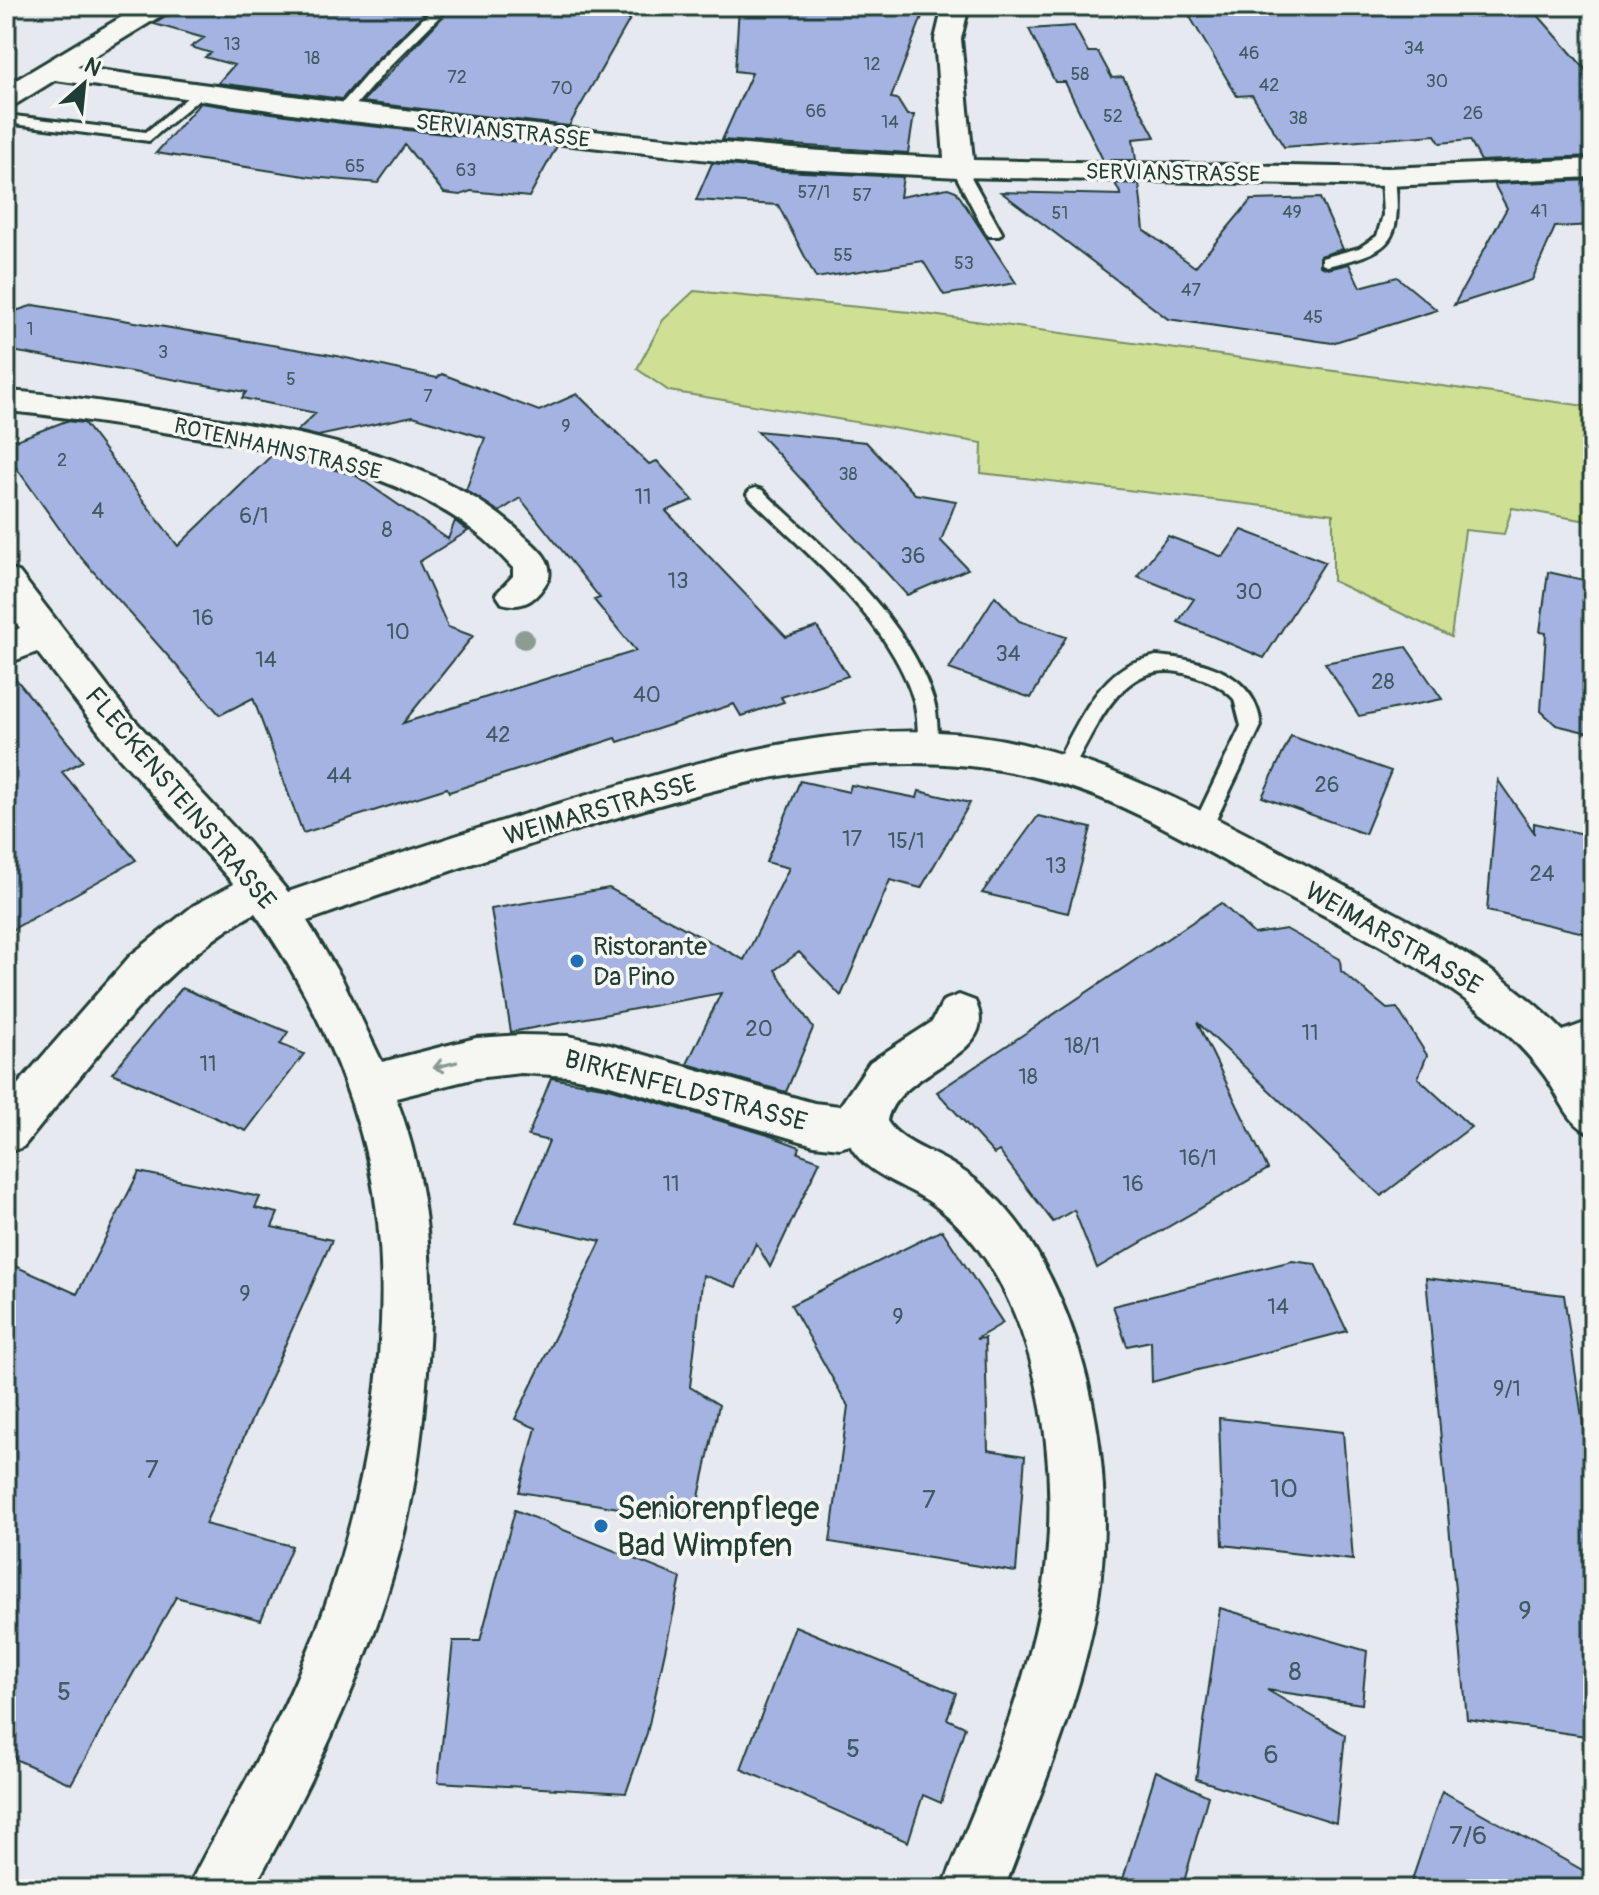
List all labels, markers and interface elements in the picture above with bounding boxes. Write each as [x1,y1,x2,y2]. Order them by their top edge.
house number: 13 [223,33,241,56]
house number: 34 [1404,37,1425,60]
house number: 46 [1239,42,1259,65]
north arrow [44,44,124,124]
house number: 18 [304,47,320,70]
text: N [80,51,106,83]
house number: 12 [863,53,881,76]
house number: 58 [1071,63,1089,86]
house number: 72 [447,66,467,89]
house number: 30 [1426,70,1448,93]
house number: 42 [1259,74,1279,97]
house number: 70 [551,77,573,100]
house number: 66 [806,100,826,123]
house number: 26 [1463,102,1483,125]
house number: 52 [1103,105,1123,128]
house number: 38 [1288,107,1308,130]
street label: SERVIANSTRASSE [415,108,591,154]
house number: 14 [881,111,899,134]
house number: 65 [345,155,365,178]
street label: SERVIANSTRASSE [1085,157,1261,189]
house number: 63 [456,159,476,182]
house number: 57/1 [798,181,830,204]
house number: 57 [852,184,872,207]
house number: 41 [1530,200,1548,223]
house number: 49 [1282,201,1302,224]
house number: 51 [1052,202,1068,225]
house number: 55 [833,244,853,267]
house number: 53 [954,252,974,275]
house number: 47 [1181,279,1201,302]
house number: 45 [1303,306,1323,329]
house number: 1 [26,318,34,341]
house number: 3 [158,341,168,364]
house number: 5 [286,368,296,391]
house number: 7 [423,385,433,408]
street label: ROTENHAHNSTRASSE [171,412,384,486]
house number: 9 [561,415,571,438]
house number: 2 [57,449,67,472]
house number: 38 [838,463,858,486]
house number: 11 [634,483,652,511]
house number: 4 [92,497,105,525]
house number: 6/1 [239,502,269,530]
house number: 8 [381,516,393,544]
house number: 36 [900,542,926,570]
house number: 13 [668,567,688,595]
house number: 30 [1235,578,1263,606]
house number: 16 [192,604,214,632]
house number: 10 [386,618,410,646]
house number: 34 [995,640,1021,668]
house number: 14 [255,646,277,674]
house number: 28 [1371,668,1395,696]
street label: FLECKENSTEINSTRASSE [78,681,283,916]
house number: 40 [633,681,661,709]
house number: 42 [485,721,511,749]
house number: 44 [326,762,352,790]
street label: WEIMARSTRASSE [500,767,700,853]
house number: 26 [1314,771,1340,799]
house number: 17 [842,825,862,853]
house number: 15/1 [887,827,925,855]
house number: 13 [1046,852,1066,880]
house number: 24 [1529,860,1555,888]
street label: WEIMARSTRASSE [1299,875,1488,1002]
place label: Ristorante Da Pino [593,931,707,993]
marker: Ristorante Da Pino [568,952,586,970]
house number: 20 [745,1015,773,1043]
house number: 11 [1301,1019,1319,1047]
house number: 18/1 [1064,1032,1100,1060]
street label: BIRKENFELDSTRASSE [561,1043,811,1139]
house number: 11 [199,1050,217,1078]
one-way arrow [432,1059,458,1074]
house number: 18 [1018,1063,1038,1091]
house number: 16/1 [1179,1144,1217,1172]
house number: 11 [662,1170,680,1198]
house number: 16 [1122,1170,1144,1198]
house number: 9 [239,1280,251,1308]
house number: 14 [1267,1293,1289,1321]
house number: 9 [892,1303,904,1331]
house number: 9/1 [1493,1375,1521,1403]
house number: 7 [145,1454,159,1486]
house number: 10 [1270,1473,1298,1505]
house number: 7 [922,1484,936,1516]
place label: Seniorenpflege Bad Wimpfen [617,1489,819,1566]
marker: Seniorenpflege Bad Wimpfen [592,1517,610,1535]
house number: 9 [1518,1595,1532,1627]
house number: 8 [1288,1656,1302,1688]
house number: 5 [57,1676,71,1708]
house number: 5 [846,1733,860,1765]
house number: 6 [1263,1739,1279,1771]
house number: 7/6 [1449,1820,1487,1852]

